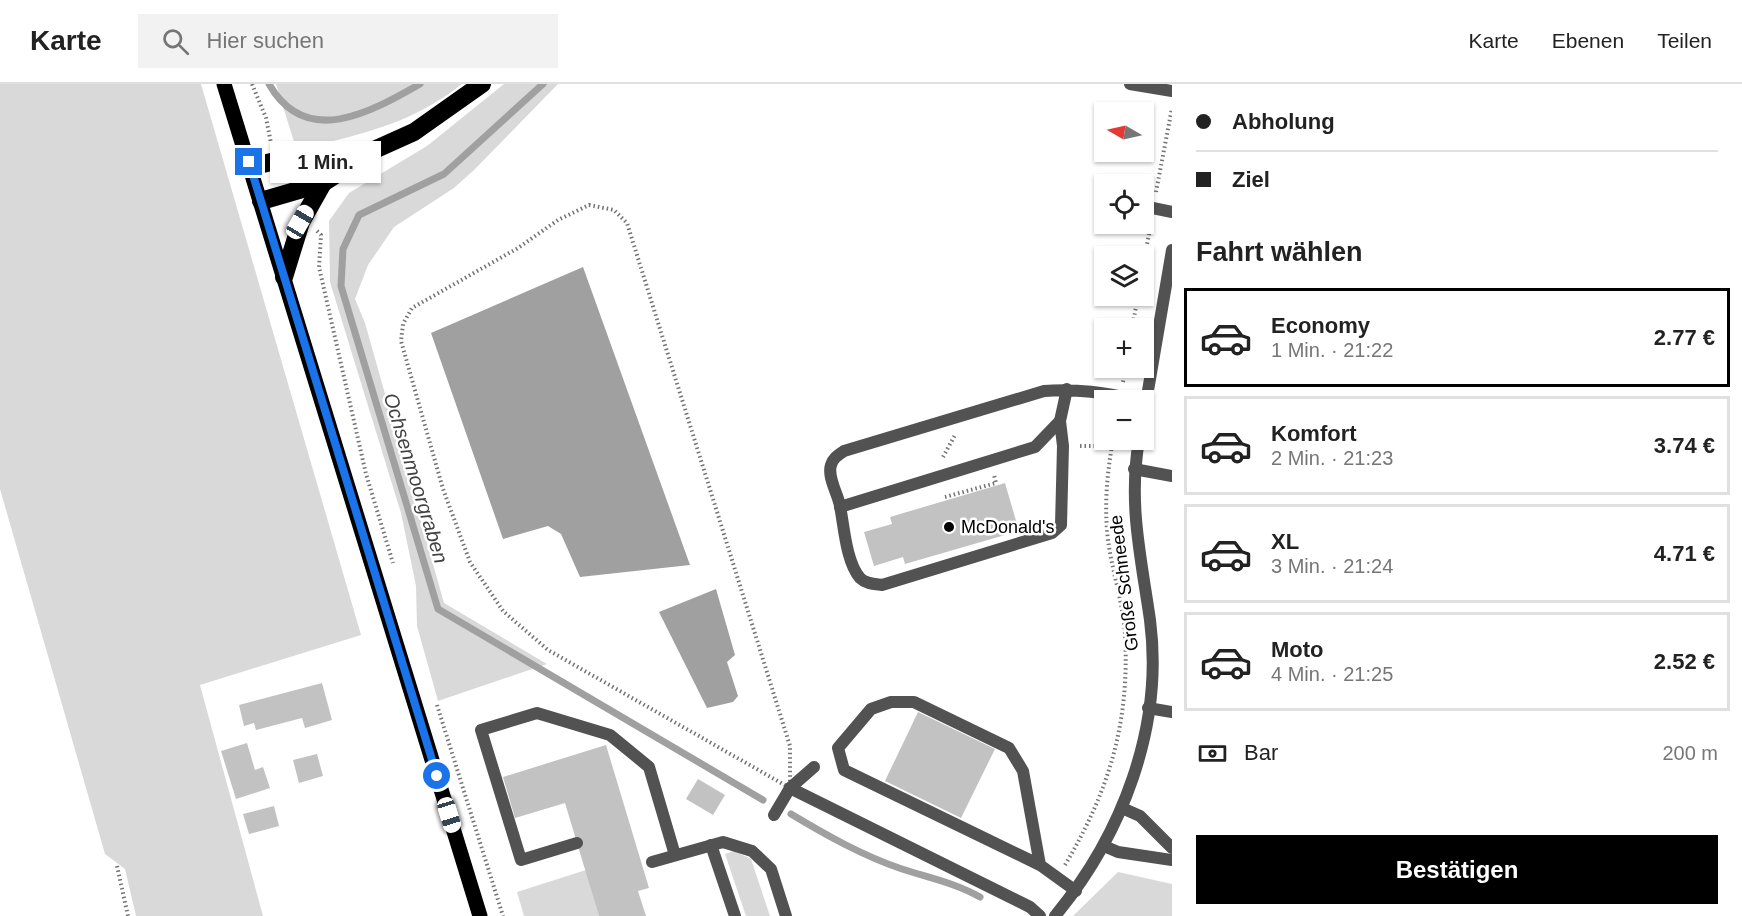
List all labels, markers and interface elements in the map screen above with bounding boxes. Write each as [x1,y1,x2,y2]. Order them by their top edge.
search box [138,14,558,68]
text: Karte [30,25,102,56]
icon: search [159,25,192,58]
text: Hier suchen [207,28,324,53]
text: Karte [1469,29,1519,52]
text: Ebenen [1552,29,1624,52]
text: Teilen [1657,29,1712,52]
north arrow [1094,102,1154,162]
map controls [1094,102,1154,450]
text: Abholung [1232,109,1335,134]
callout: 1 Min. [270,141,381,183]
route end [235,148,262,175]
text: 1 Min. [297,151,354,173]
text: Ziel [1232,167,1270,192]
button: locate [1094,174,1154,234]
car [283,202,317,242]
text: Fahrt wählen [1196,237,1363,267]
button: layers [1094,246,1154,306]
icon: car [1199,311,1253,365]
text: Economy [1271,313,1370,338]
button: + [1094,318,1154,378]
text: 2.77 € [1654,325,1715,350]
text: 1 Min. · 21:22 [1271,339,1393,361]
water label: Ochsenmoorgraben [380,390,452,566]
button: − [1094,390,1154,450]
icon: car [1199,419,1253,473]
text: Komfort [1271,421,1357,446]
text: 3.74 € [1654,433,1715,458]
text: 2 Min. · 21:23 [1271,447,1393,469]
street label: Große Schneede [1106,514,1142,652]
place label: McDonald's [961,517,1054,537]
marker: McDonald's [942,520,956,534]
icon: car [1199,527,1253,581]
text: XL [1271,529,1299,554]
text: 4.71 € [1654,541,1715,566]
text: 3 Min. · 21:24 [1271,555,1393,577]
icon: car [1199,635,1253,689]
text: Moto [1271,637,1324,662]
text: 2.52 € [1654,649,1715,674]
text: 4 Min. · 21:25 [1271,663,1393,685]
icon: cash [1196,737,1229,770]
text: Bar [1244,740,1278,765]
text: 200 m [1662,742,1718,764]
route start [423,762,450,789]
car [435,795,463,835]
button: Bestätigen [1196,835,1718,904]

